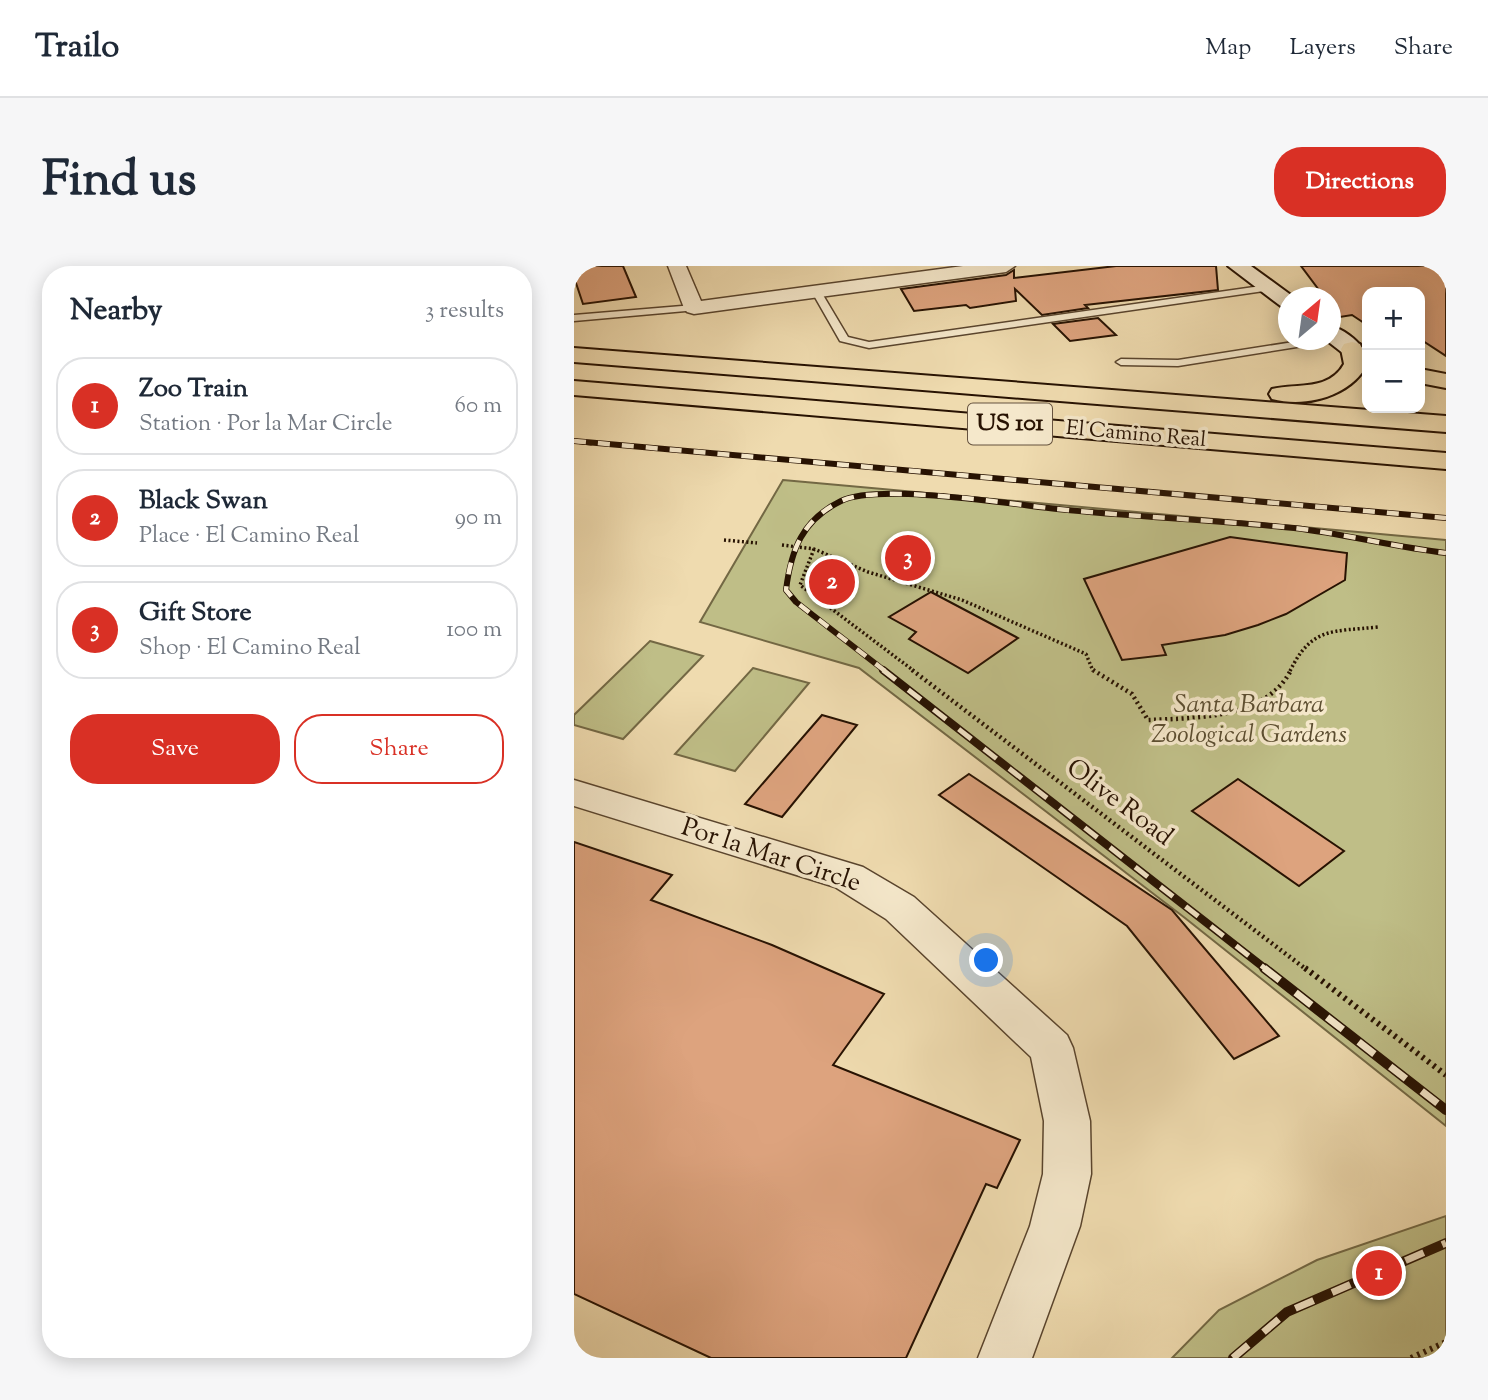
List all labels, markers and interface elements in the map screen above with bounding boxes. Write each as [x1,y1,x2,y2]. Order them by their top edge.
text: Trailo [35,24,119,72]
text: Map [1205,31,1251,65]
text: Layers [1289,31,1356,65]
text: Share [1394,31,1453,65]
text: Find us [42,147,196,217]
button: Directions [1274,147,1446,217]
north arrow [1278,287,1341,350]
map controls [1362,287,1425,413]
button: + [1362,287,1425,350]
text: Nearby [70,290,162,333]
text: 3 results [425,295,504,328]
button: − [1362,350,1425,413]
text: Zoo Train [139,371,248,408]
text: 1 [91,390,99,423]
text: 60 m [454,390,502,423]
road number: US 101 [968,404,1052,444]
text: Station · Por la Mar Circle [139,408,392,441]
street label: El Camino Real [1065,414,1207,456]
text: Black Swan [139,483,268,520]
text: 2 [90,502,100,535]
text: 90 m [455,502,502,535]
text: Place · El Camino Real [139,520,359,553]
pin: 3 [885,532,931,584]
pin: 2 [809,556,855,608]
text: Gift Store [139,595,252,632]
text: 3 [90,614,100,647]
text: 100 m [446,614,502,647]
text: Shop · El Camino Real [139,632,361,665]
park label: Santa Barbara Zoological Gardens [1151,687,1347,754]
button: Save [70,714,280,784]
button: Share [294,714,504,784]
street label: Olive Road [1058,750,1181,856]
street label: Por la Mar Circle [676,810,866,902]
your location [969,943,1003,977]
pin: 1 [1356,1247,1402,1299]

